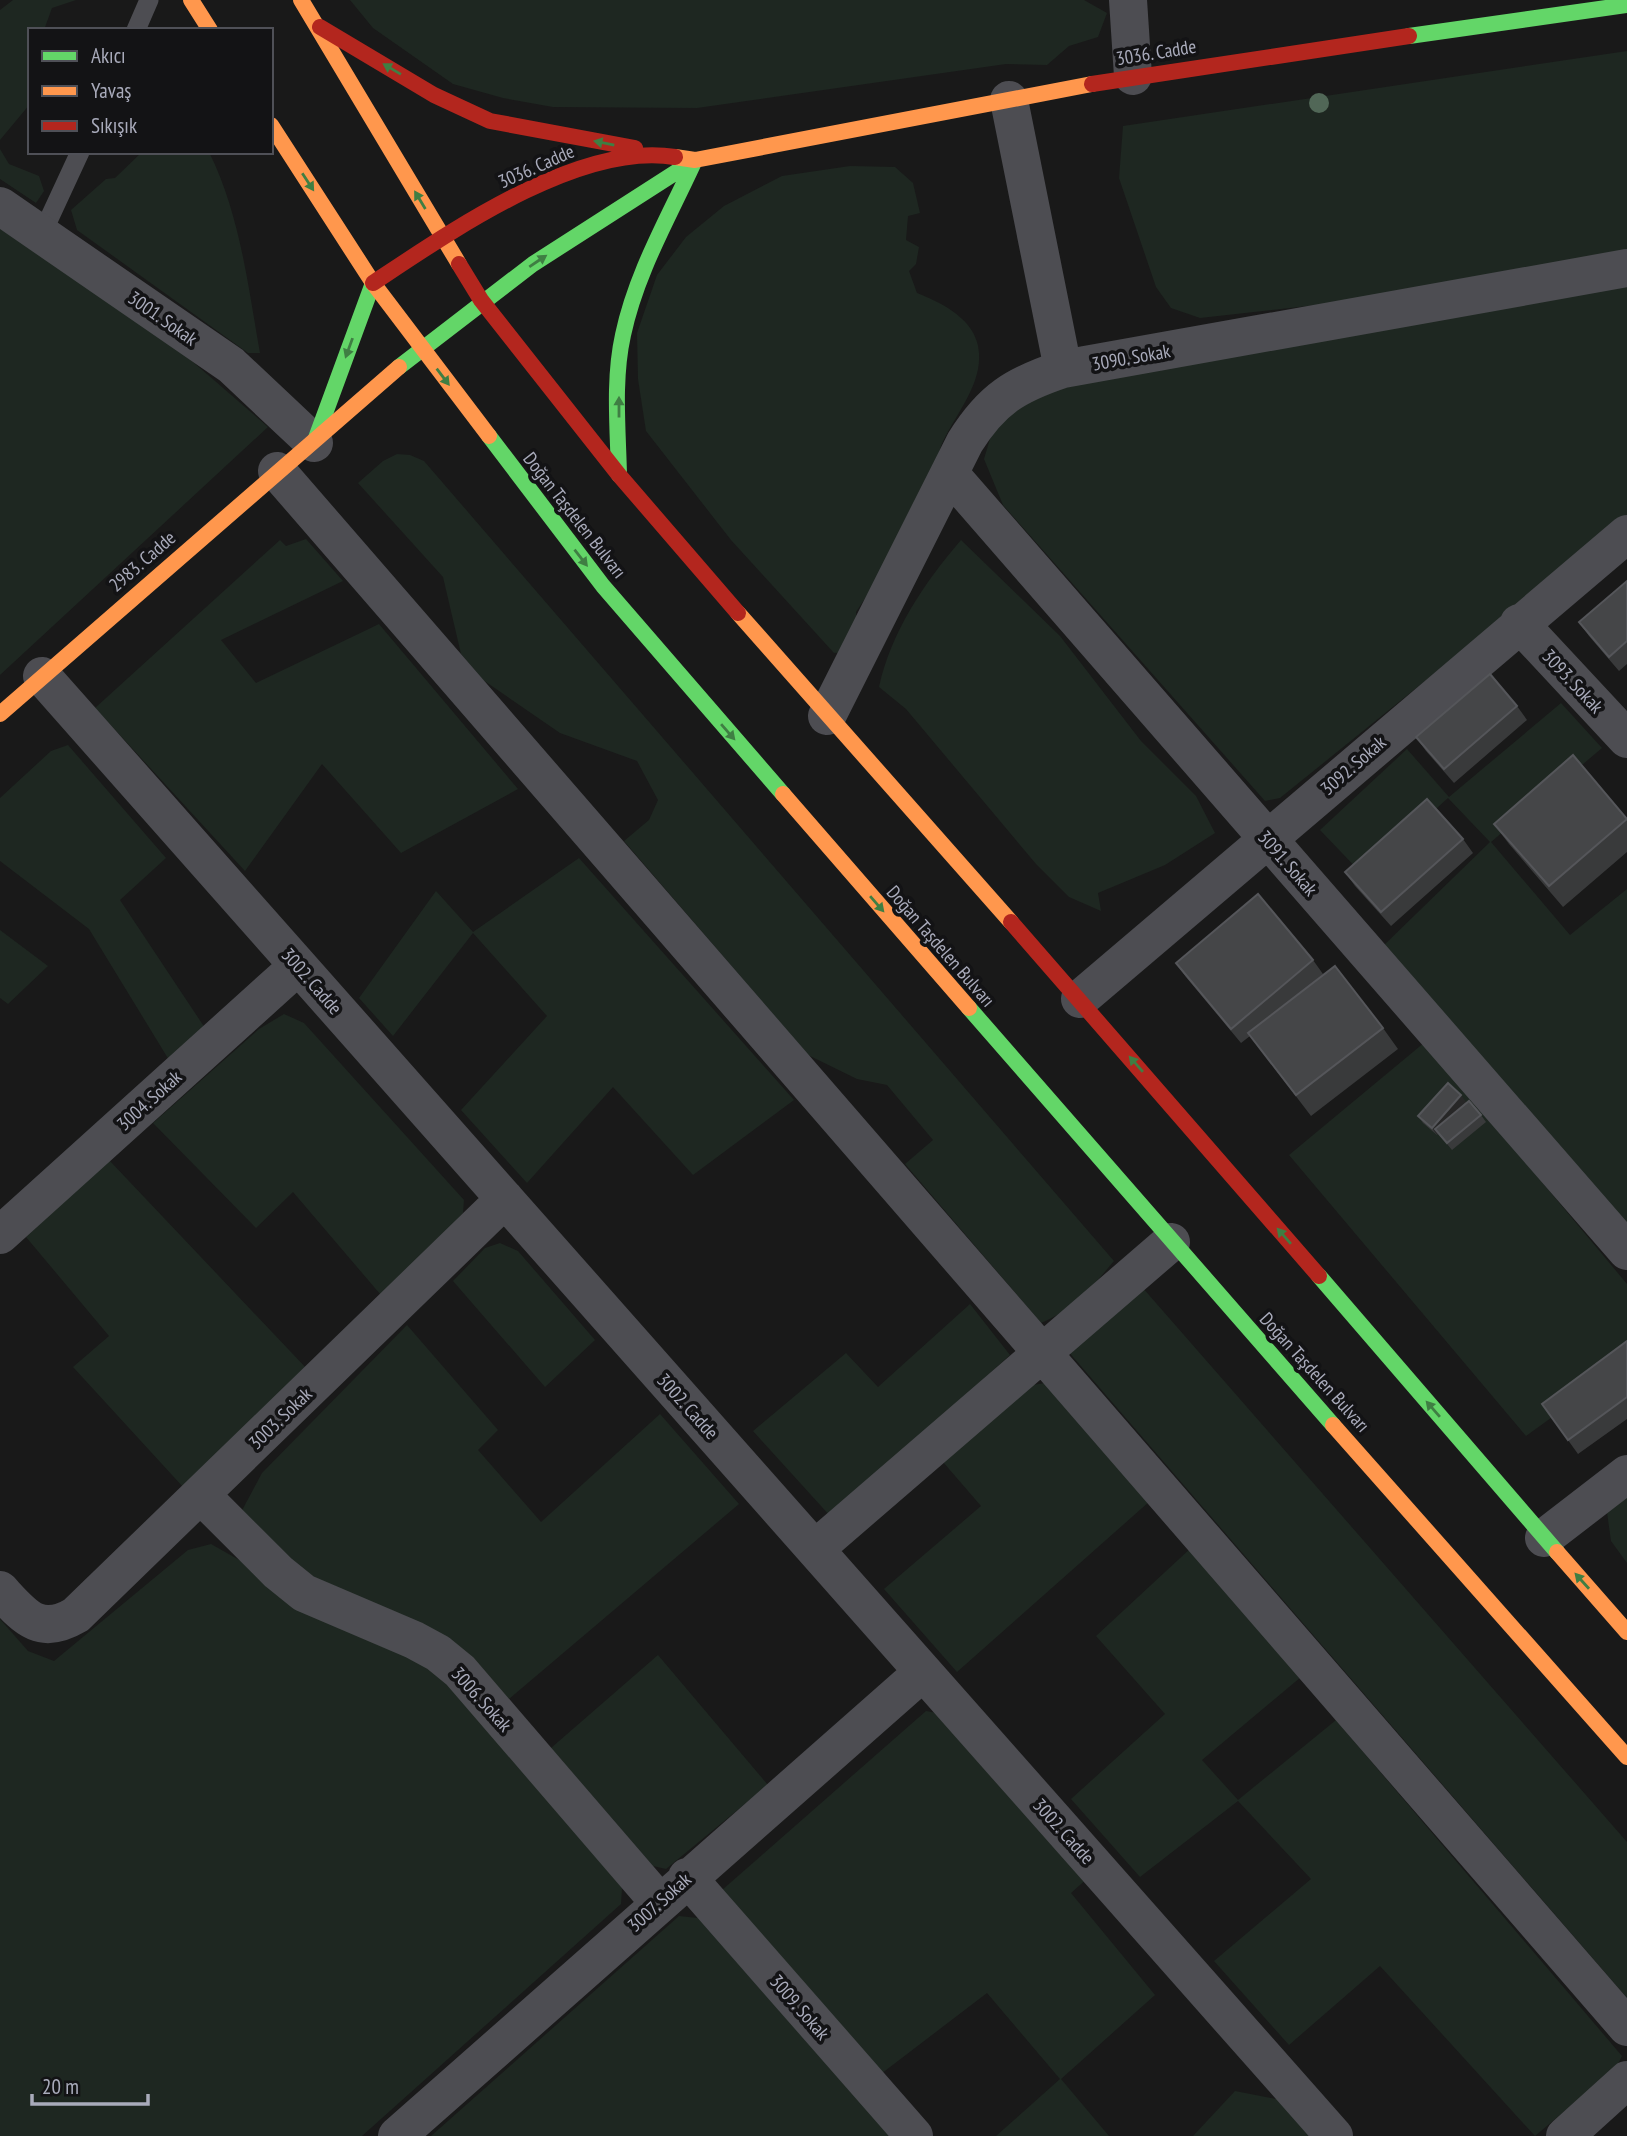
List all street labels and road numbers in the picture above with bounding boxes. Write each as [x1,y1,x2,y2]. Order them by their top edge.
street label: 3036. Cadde [1114,34,1198,70]
street label: 3036. Cadde [494,139,578,193]
street label: 3001. Sokak [124,286,203,351]
street label: 3090. Sokak [1090,338,1173,376]
street label: Doğan Taşdelen Bulvarı [518,447,632,583]
street label: 2983. Cadde [104,525,180,597]
street label: 3093. Sokak [1537,644,1609,719]
street label: 3092. Sokak [1315,730,1391,800]
street label: 3091. Sokak [1253,825,1323,901]
street label: Doğan Taşdelen Bulvarı [882,880,1000,1012]
street label: 3002. Cadde [276,943,348,1019]
street label: 3004. Sokak [112,1064,187,1135]
street label: Doğan Taşdelen Bulvarı [1255,1307,1375,1437]
street label: 3002. Cadde [652,1368,724,1444]
street label: 3003. Sokak [243,1381,317,1454]
street label: 3006. Sokak [447,1662,518,1737]
street label: 3002. Cadde [1028,1793,1100,1869]
street label: 3007. Sokak [622,1867,696,1937]
street label: 3009. Sokak [765,1969,835,2045]

